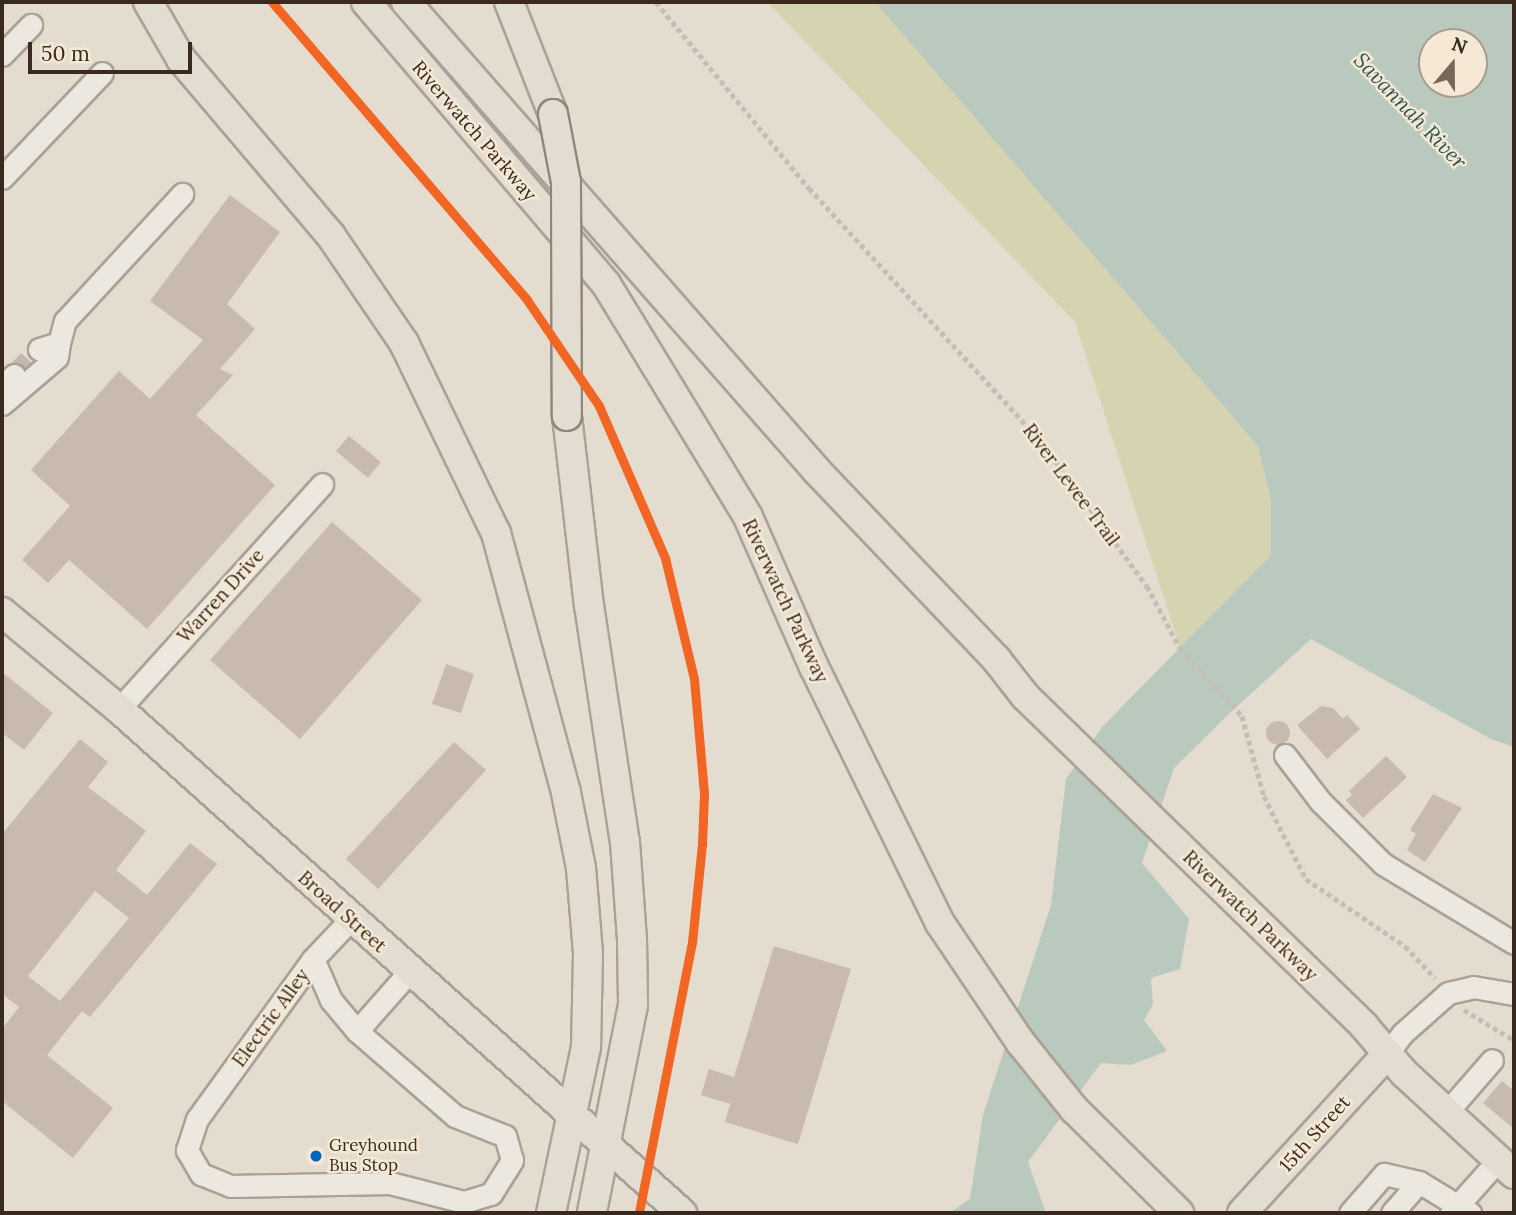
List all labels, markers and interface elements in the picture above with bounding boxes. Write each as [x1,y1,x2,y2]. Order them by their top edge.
scale bar [32,28,196,72]
north arrow [1418,28,1488,98]
text: N [1448,31,1471,59]
text: 50 m [41,40,90,67]
water label: Savannah River [1348,48,1472,174]
street label: Riverwatch Parkway [407,56,541,206]
street label: River Levee Trail [1018,420,1124,550]
street label: Riverwatch Parkway [737,515,833,687]
street label: Warren Drive [173,544,269,648]
street label: Riverwatch Parkway [1178,846,1322,986]
street label: Broad Street [293,866,391,958]
street label: Electric Alley [228,965,314,1071]
street label: 15th Street [1275,1091,1355,1177]
place label: Greyhound Bus Stop [329,1136,418,1176]
marker: Greyhound Bus Stop [309,1149,323,1163]

